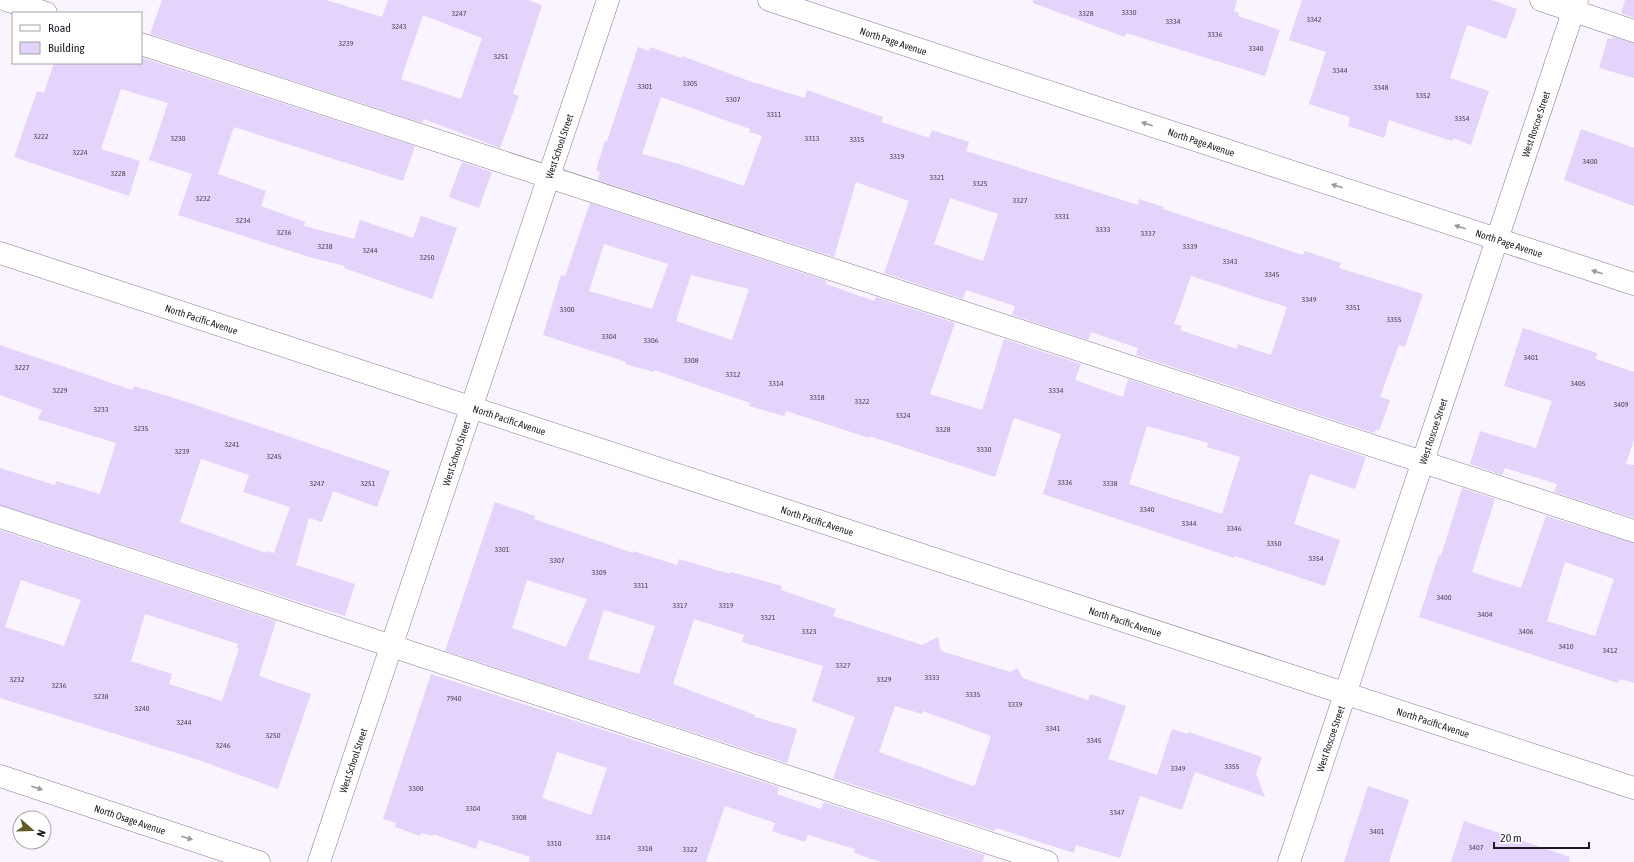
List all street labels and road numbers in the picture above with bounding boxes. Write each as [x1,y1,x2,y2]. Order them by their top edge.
street label: North Page Avenue [858,25,929,58]
street label: West Roscoe Street [1520,90,1552,159]
street label: West School Street [544,112,575,180]
street label: North Page Avenue [1166,126,1236,159]
street label: North Page Avenue [1474,227,1544,260]
street label: North Pacific Avenue [164,302,240,337]
street label: West Roscoe Street [1417,397,1450,466]
street label: North Pacific Avenue [471,403,547,437]
street label: West School Street [441,420,472,487]
street label: North Pacific Avenue [779,504,855,538]
street label: North Pacific Avenue [1087,605,1163,639]
street label: West Roscoe Street [1315,704,1347,773]
street label: North Pacific Avenue [1395,706,1471,740]
street label: West School Street [338,727,369,794]
street label: North Osage Avenue [93,803,167,837]

